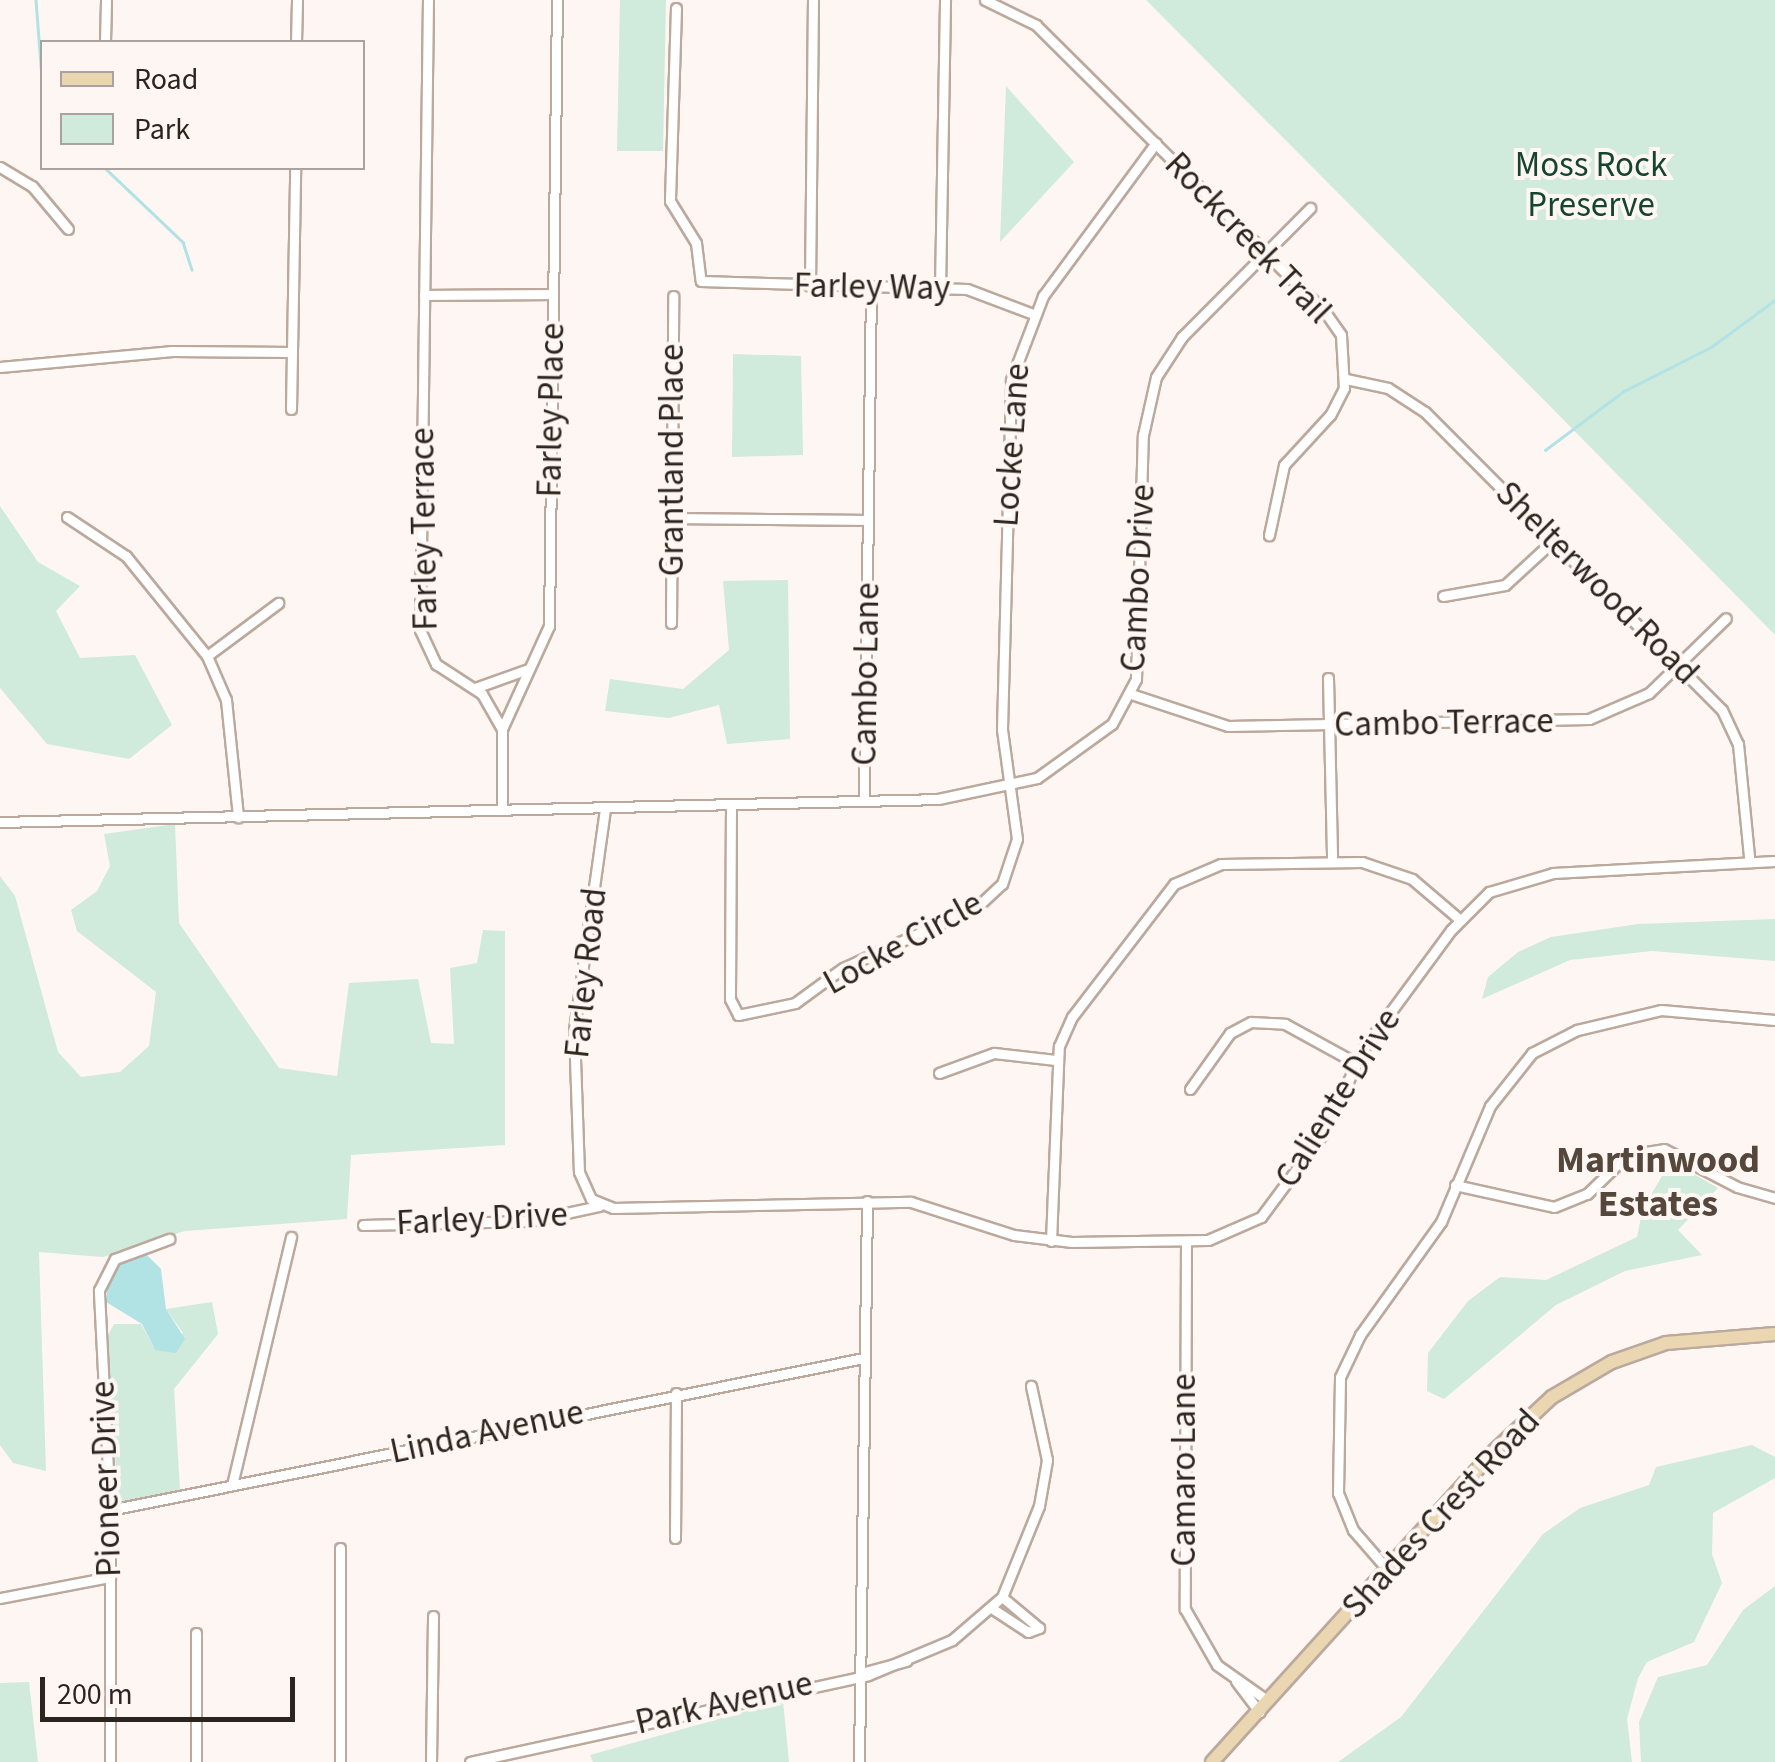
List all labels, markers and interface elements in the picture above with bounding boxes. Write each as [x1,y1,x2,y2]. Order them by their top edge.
legend [40,40,365,170]
text: Road [134,58,198,101]
text: Park [134,108,190,151]
street label: Rockcreek Trail [1156,144,1340,332]
park label: Moss Rock Preserve [1515,144,1667,226]
street label: Farley Way [793,265,951,309]
street label: Farley Place [528,322,574,498]
street label: Grantland Place [651,344,693,576]
street label: Locke Lane [985,362,1039,528]
street label: Farley Terrace [401,427,447,631]
street label: Shelterwood Road [1487,473,1707,693]
street label: Cambo Drive [1112,483,1164,673]
street label: Cambo Lane [843,582,889,766]
street label: Cambo Terrace [1334,700,1554,746]
street label: Locke Circle [816,882,990,1004]
street label: Farley Road [556,886,616,1060]
street label: Caliente Drive [1266,1001,1410,1195]
district label: Martinwood Estates [1556,1138,1760,1228]
street label: Farley Drive [395,1194,569,1244]
street label: Camaro Lane [1163,1373,1205,1567]
street label: Pioneer Drive [82,1380,130,1578]
street label: Linda Avenue [386,1391,588,1473]
street label: Shades Crest Road [1333,1401,1549,1627]
scale bar [45,1657,300,1719]
street label: Park Avenue [631,1662,817,1744]
text: 200 m [57,1673,133,1716]

